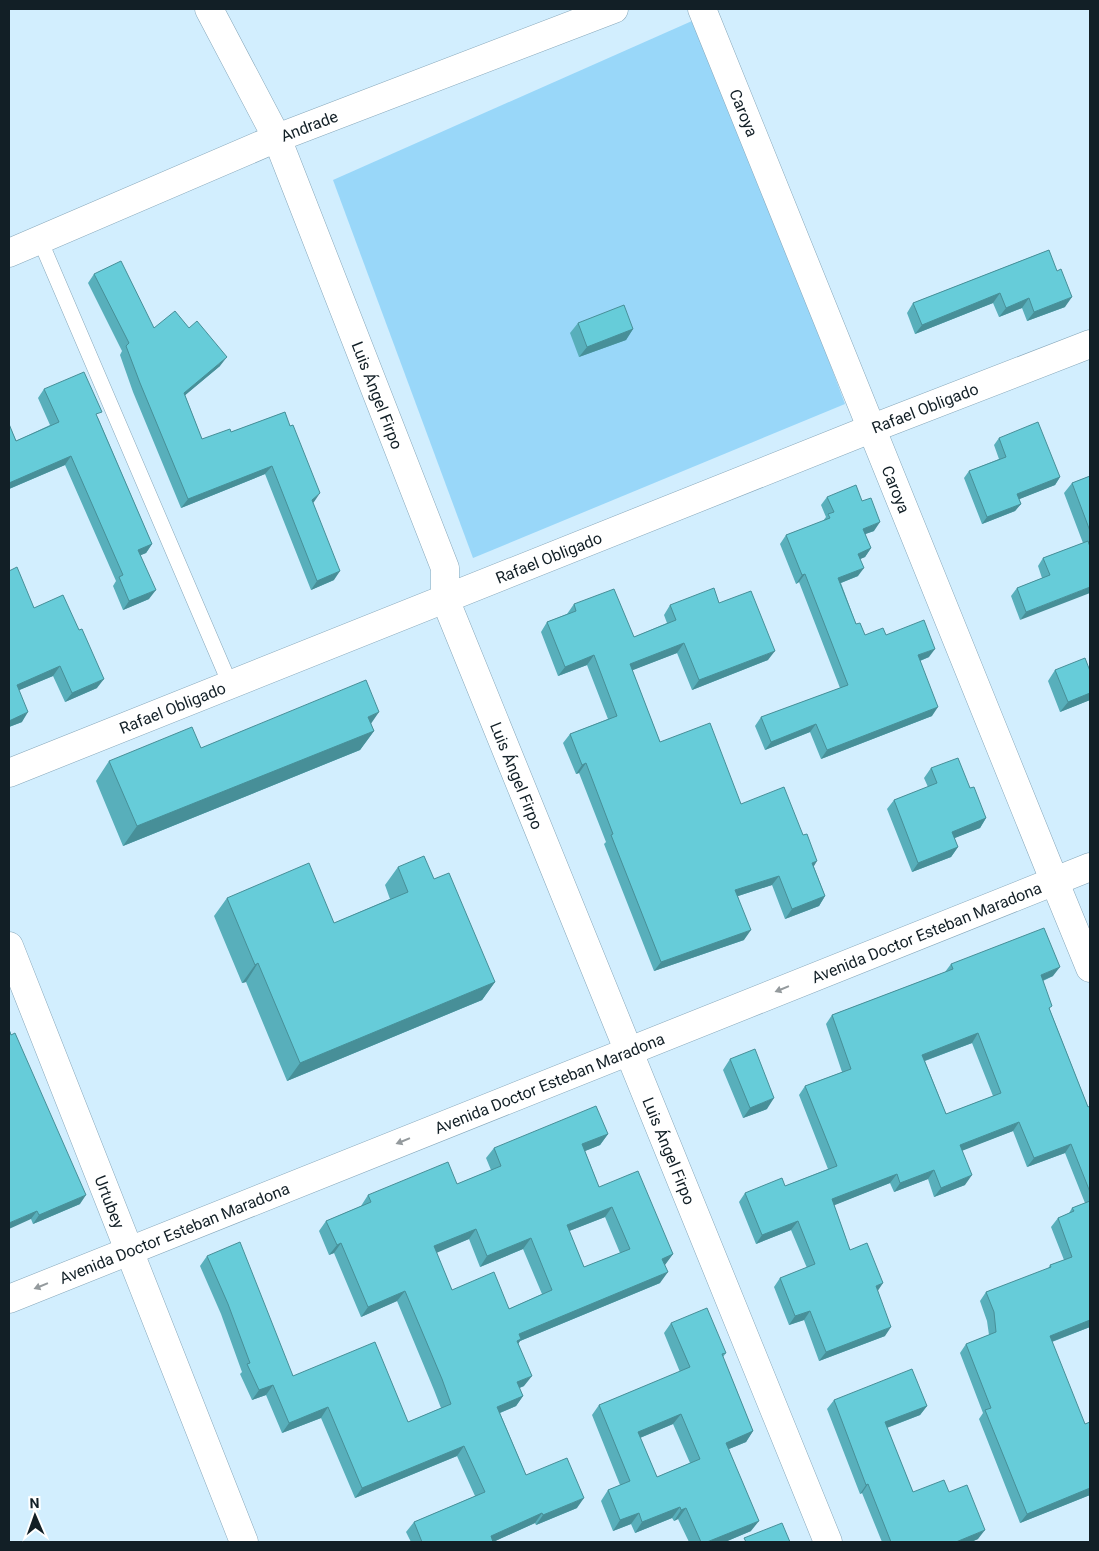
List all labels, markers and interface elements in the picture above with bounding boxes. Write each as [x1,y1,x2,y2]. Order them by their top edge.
street label: Caroya [725,86,762,140]
street label: Andrade [278,107,341,146]
street label: Luis Ángel Firpo [347,339,407,452]
street label: Rafael Obligado [869,379,981,438]
street label: Caroya [878,463,914,516]
street label: Rafael Obligado [493,528,605,588]
street label: Rafael Obligado [117,678,229,738]
street label: Luis Ángel Firpo [486,719,547,832]
street label: Avenida Doctor Esteban Maradona [809,878,1044,987]
one-way arrow [774,986,789,994]
street label: Avenida Doctor Esteban Maradona [432,1029,667,1138]
street label: Luis Ángel Firpo [638,1095,699,1207]
one-way arrow [396,1137,410,1145]
street label: Urtubey [90,1173,129,1232]
street label: Avenida Doctor Esteban Maradona [57,1179,292,1288]
one-way arrow [33,1282,48,1290]
north arrow [10,1491,60,1541]
text: N [29,1495,40,1511]

